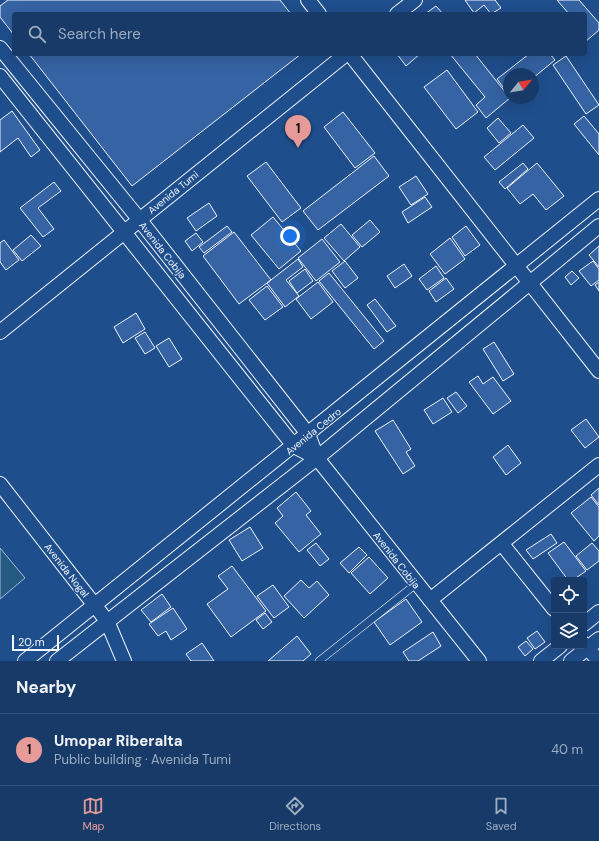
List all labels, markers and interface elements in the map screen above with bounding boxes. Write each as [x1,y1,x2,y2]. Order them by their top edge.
search box [12,12,587,56]
icon: search [26,23,48,45]
text: Search here [58,24,141,44]
north arrow [503,68,539,104]
pin: 1 [285,115,311,148]
street label: Avenida Tumi [145,168,201,217]
street label: Avenida Cobija [136,219,189,281]
your location [280,226,300,246]
street label: Avenida Cedro [283,405,344,458]
street label: Avenida Cobija [370,529,423,591]
street label: Avenida Nogal [41,541,92,600]
map controls [551,577,587,649]
button: locate [551,577,587,613]
button: layers [551,613,587,649]
scale bar [12,633,59,652]
text: 20 m [18,635,44,649]
text: Nearby [16,676,76,698]
text: Umopar Riberalta [54,731,182,751]
text: 1 [27,741,31,758]
text: 40 m [551,741,583,758]
text: Public building · Avenida Tumi [54,751,231,768]
tab: Map [82,795,105,833]
tab: Directions [269,795,321,833]
tab: Saved [486,795,517,833]

